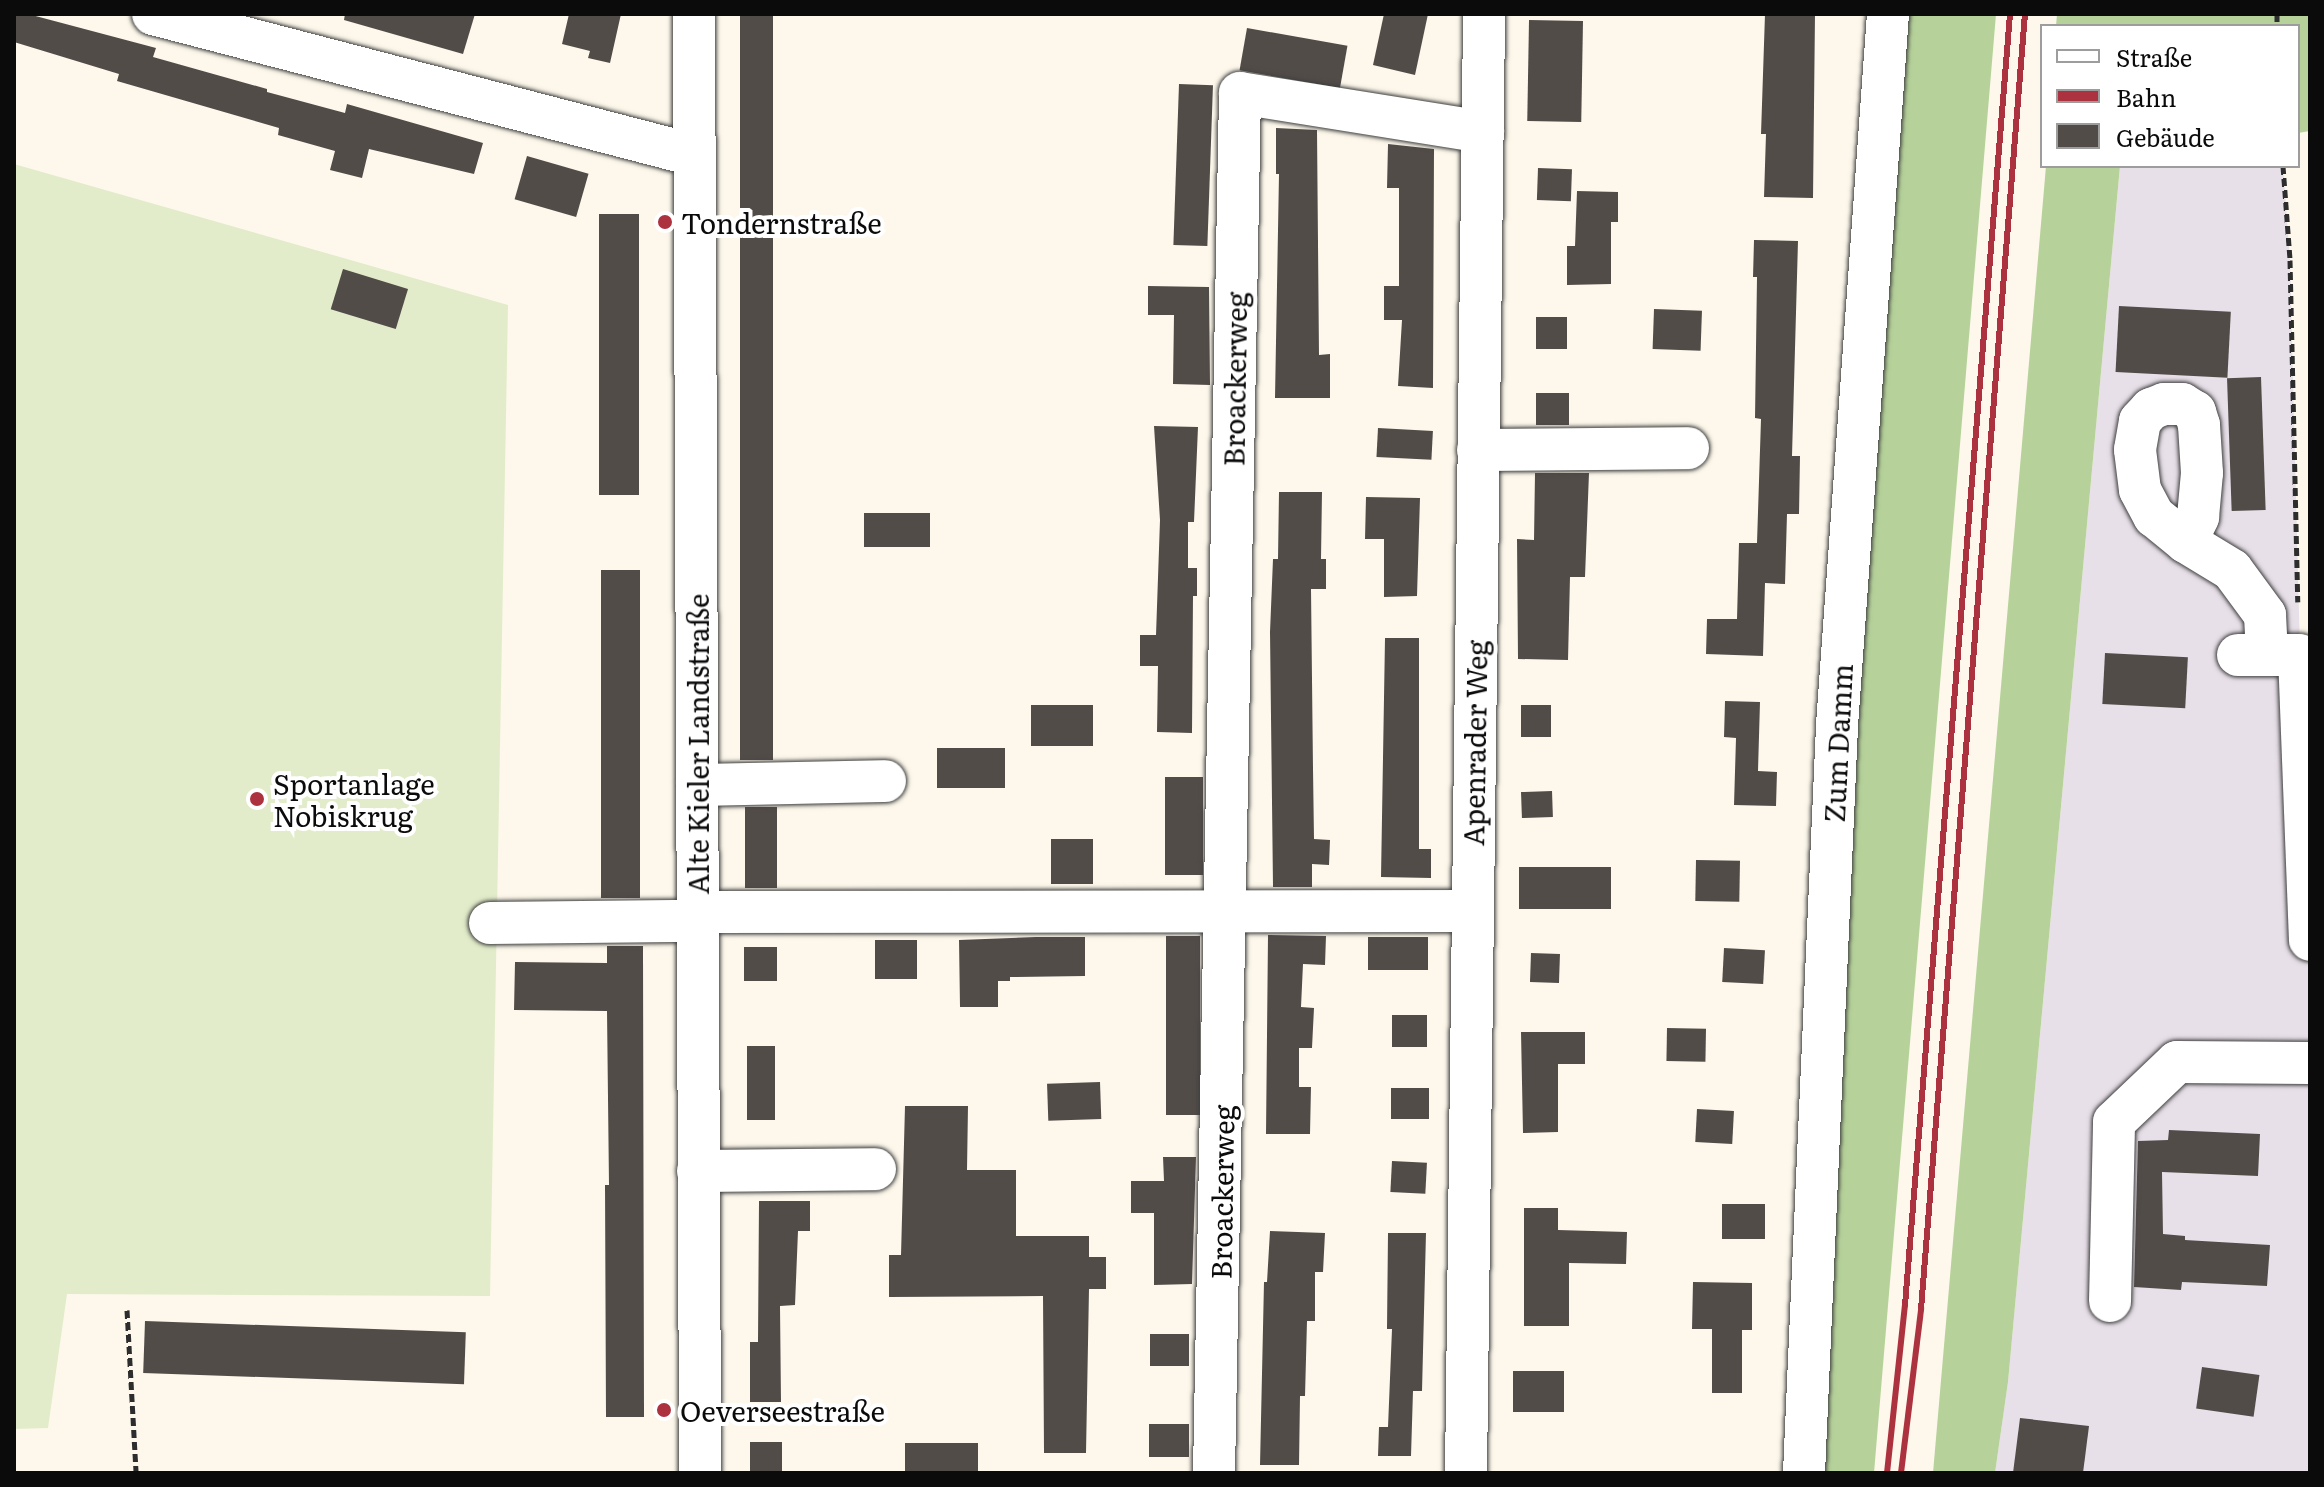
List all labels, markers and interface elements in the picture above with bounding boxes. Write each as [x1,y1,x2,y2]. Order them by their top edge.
legend [2040,24,2300,168]
text: Straße [2116,39,2192,74]
text: Bahn [2116,79,2176,114]
text: Gebäude [2116,119,2215,154]
place label: Tondernstraße [681,205,882,239]
marker: Tondernstraße [656,213,674,231]
street label: Broackerweg [1216,291,1252,467]
street label: Alte Kieler Landstraße [680,594,714,894]
street label: Apenrader Weg [1455,640,1493,846]
street label: Zum Damm [1816,663,1858,823]
place label: Sportanlage Nobiskrug [273,766,435,832]
marker: Sportanlage Nobiskrug [248,790,266,808]
street label: Broackerweg [1203,1104,1239,1280]
place label: Oeverseestraße [680,1393,885,1427]
marker: Oeverseestraße [655,1401,673,1419]

